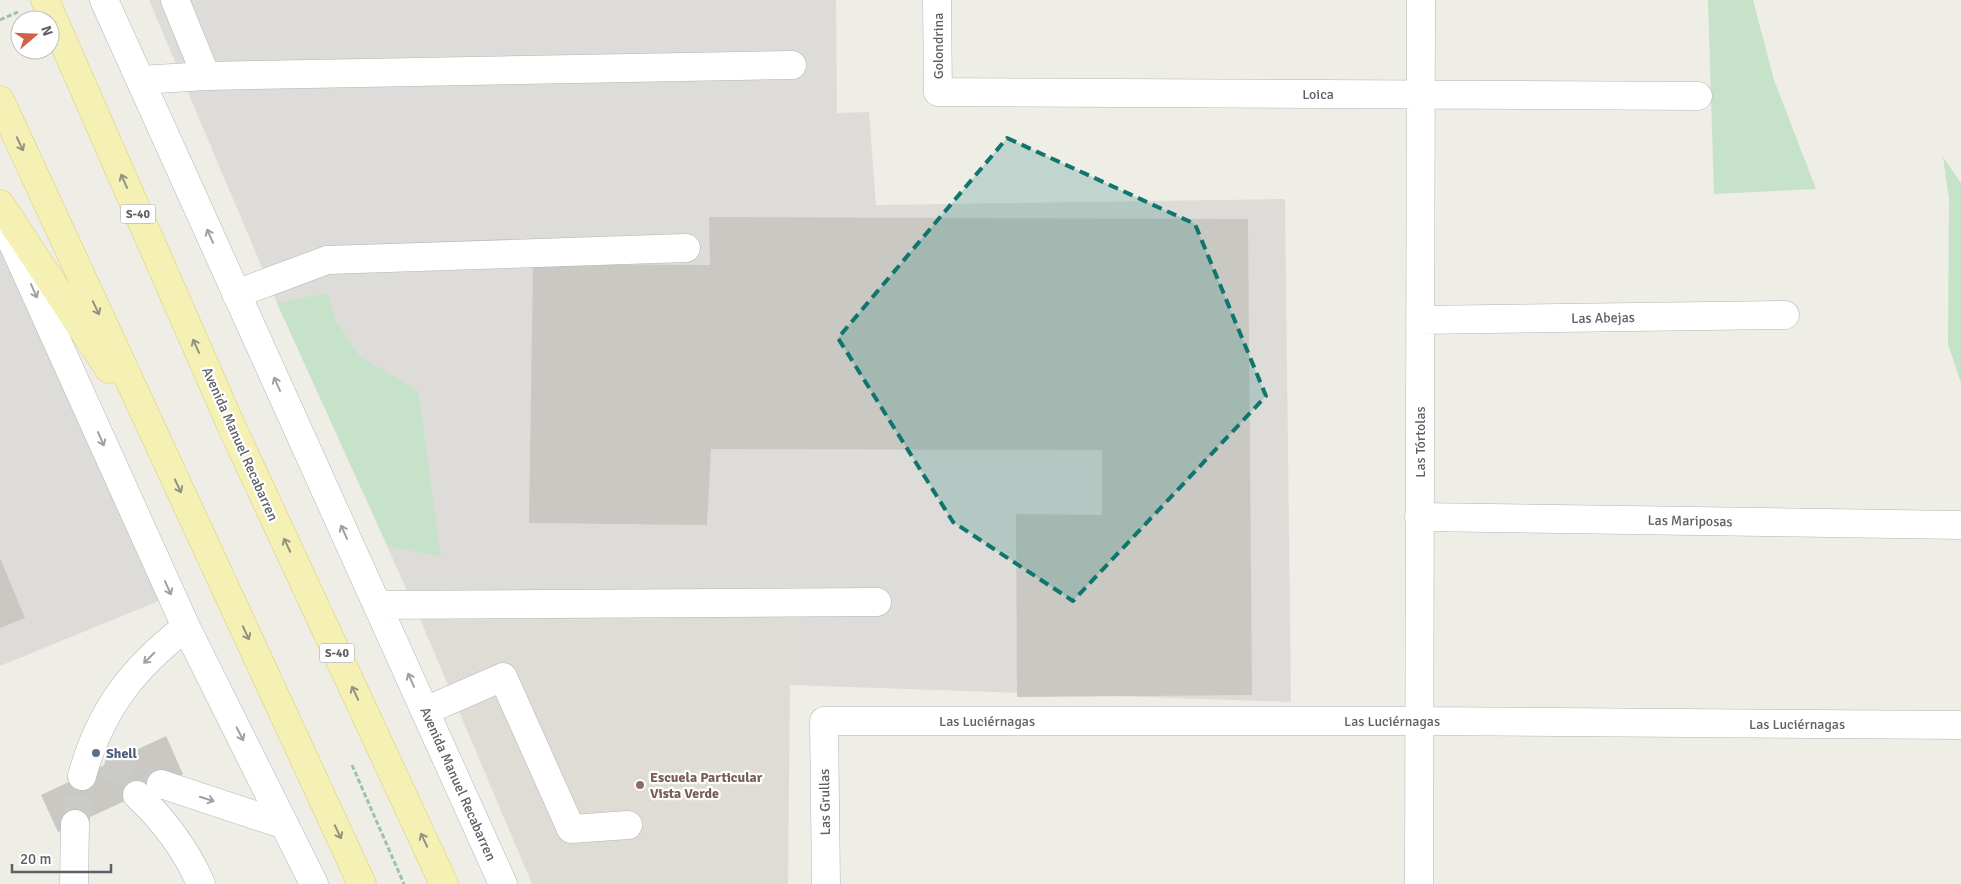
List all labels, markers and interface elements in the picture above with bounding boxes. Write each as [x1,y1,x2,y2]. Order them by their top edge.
north arrow [10,10,60,60]
street label: Golondrina [930,13,947,79]
text: N [37,24,56,38]
street label: Loica [1302,86,1334,103]
one-way arrow [16,136,26,151]
one-way arrow [118,174,128,189]
road number: S-40 [120,204,156,223]
one-way arrow [205,229,215,244]
one-way arrow [30,283,40,298]
one-way arrow [91,300,101,315]
street label: Las Abejas [1571,309,1635,327]
one-way arrow [191,339,200,354]
street label: Avenida Manuel Recabarren [198,364,282,524]
one-way arrow [272,377,281,392]
street label: Las Tórtolas [1412,406,1429,478]
one-way arrow [97,431,107,446]
one-way arrow [173,478,183,493]
street label: Las Mariposas [1647,512,1733,530]
one-way arrow [338,525,348,540]
one-way arrow [281,538,291,553]
one-way arrow [164,580,174,595]
one-way arrow [241,625,251,640]
road number: S-40 [320,644,354,662]
one-way arrow [143,652,155,665]
one-way arrow [405,673,415,688]
one-way arrow [350,685,360,700]
street label: Avenida Manuel Recabarren [416,704,500,864]
street label: Las Luciérnagas [939,713,1035,730]
street label: Las Luciérnagas [1344,713,1440,730]
street label: Las Luciérnagas [1749,716,1845,733]
one-way arrow [235,726,245,741]
place label: Shell [106,745,138,762]
marker: Shell [90,747,102,759]
place label: Escuela Particular Vista Verde [650,769,763,802]
street label: Las Grullas [816,769,834,835]
marker: Escuela Particular Vista Verde [634,779,646,791]
one-way arrow [199,795,215,805]
one-way arrow [333,824,343,839]
one-way arrow [418,833,428,848]
scale bar [12,842,111,874]
text: 20 m [20,850,51,868]

